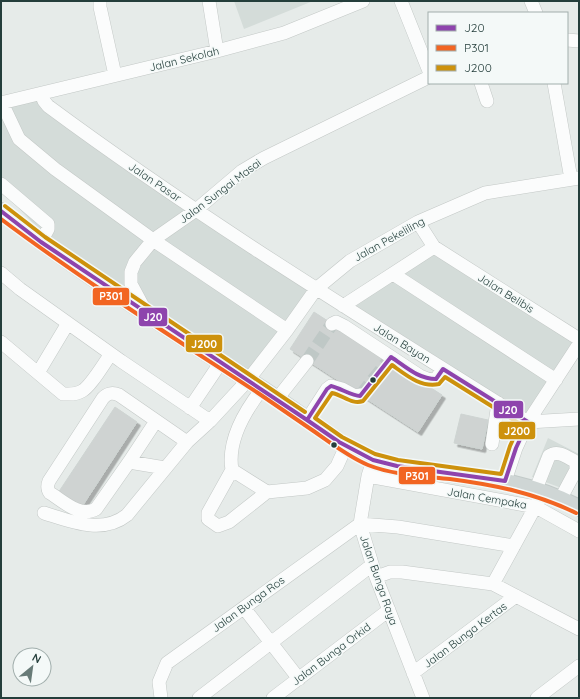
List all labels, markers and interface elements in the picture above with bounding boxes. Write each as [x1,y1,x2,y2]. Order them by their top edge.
legend [428,12,568,84]
text: J20 [464,20,485,35]
text: P301 [464,40,489,55]
street label: Jalan Sekolah [148,44,220,74]
text: J200 [464,60,492,75]
street label: Jalan Sungai Masai [176,156,264,226]
street label: Jalan Pasar [126,159,185,205]
street label: Jalan Pekeliling [351,214,427,264]
street label: Jalan Belibis [475,270,537,316]
line badge: P301 [92,287,130,306]
text: P301 [99,289,123,303]
line badge: J20 [138,307,168,327]
text: J20 [143,310,163,324]
street label: Jalan Bayan [371,320,433,366]
line badge: J200 [185,334,223,353]
text: J200 [191,337,217,351]
unlabelled marker [368,375,378,385]
line badge: J20 [493,400,524,419]
text: J20 [498,403,518,417]
line badge: J200 [498,421,536,440]
text: J200 [504,424,530,438]
unlabelled marker [329,440,339,450]
line badge: P301 [398,466,436,485]
text: P301 [405,469,429,483]
street label: Jalan Cempaka [446,484,528,512]
street label: Jalan Bunga Raya [357,533,401,627]
street label: Jalan Bunga Ros [209,573,287,635]
street label: Jalan Bunga Kertas [420,599,510,671]
street label: Jalan Bunga Orkid [289,620,373,688]
north arrow [12,647,52,687]
text: N [30,650,44,666]

